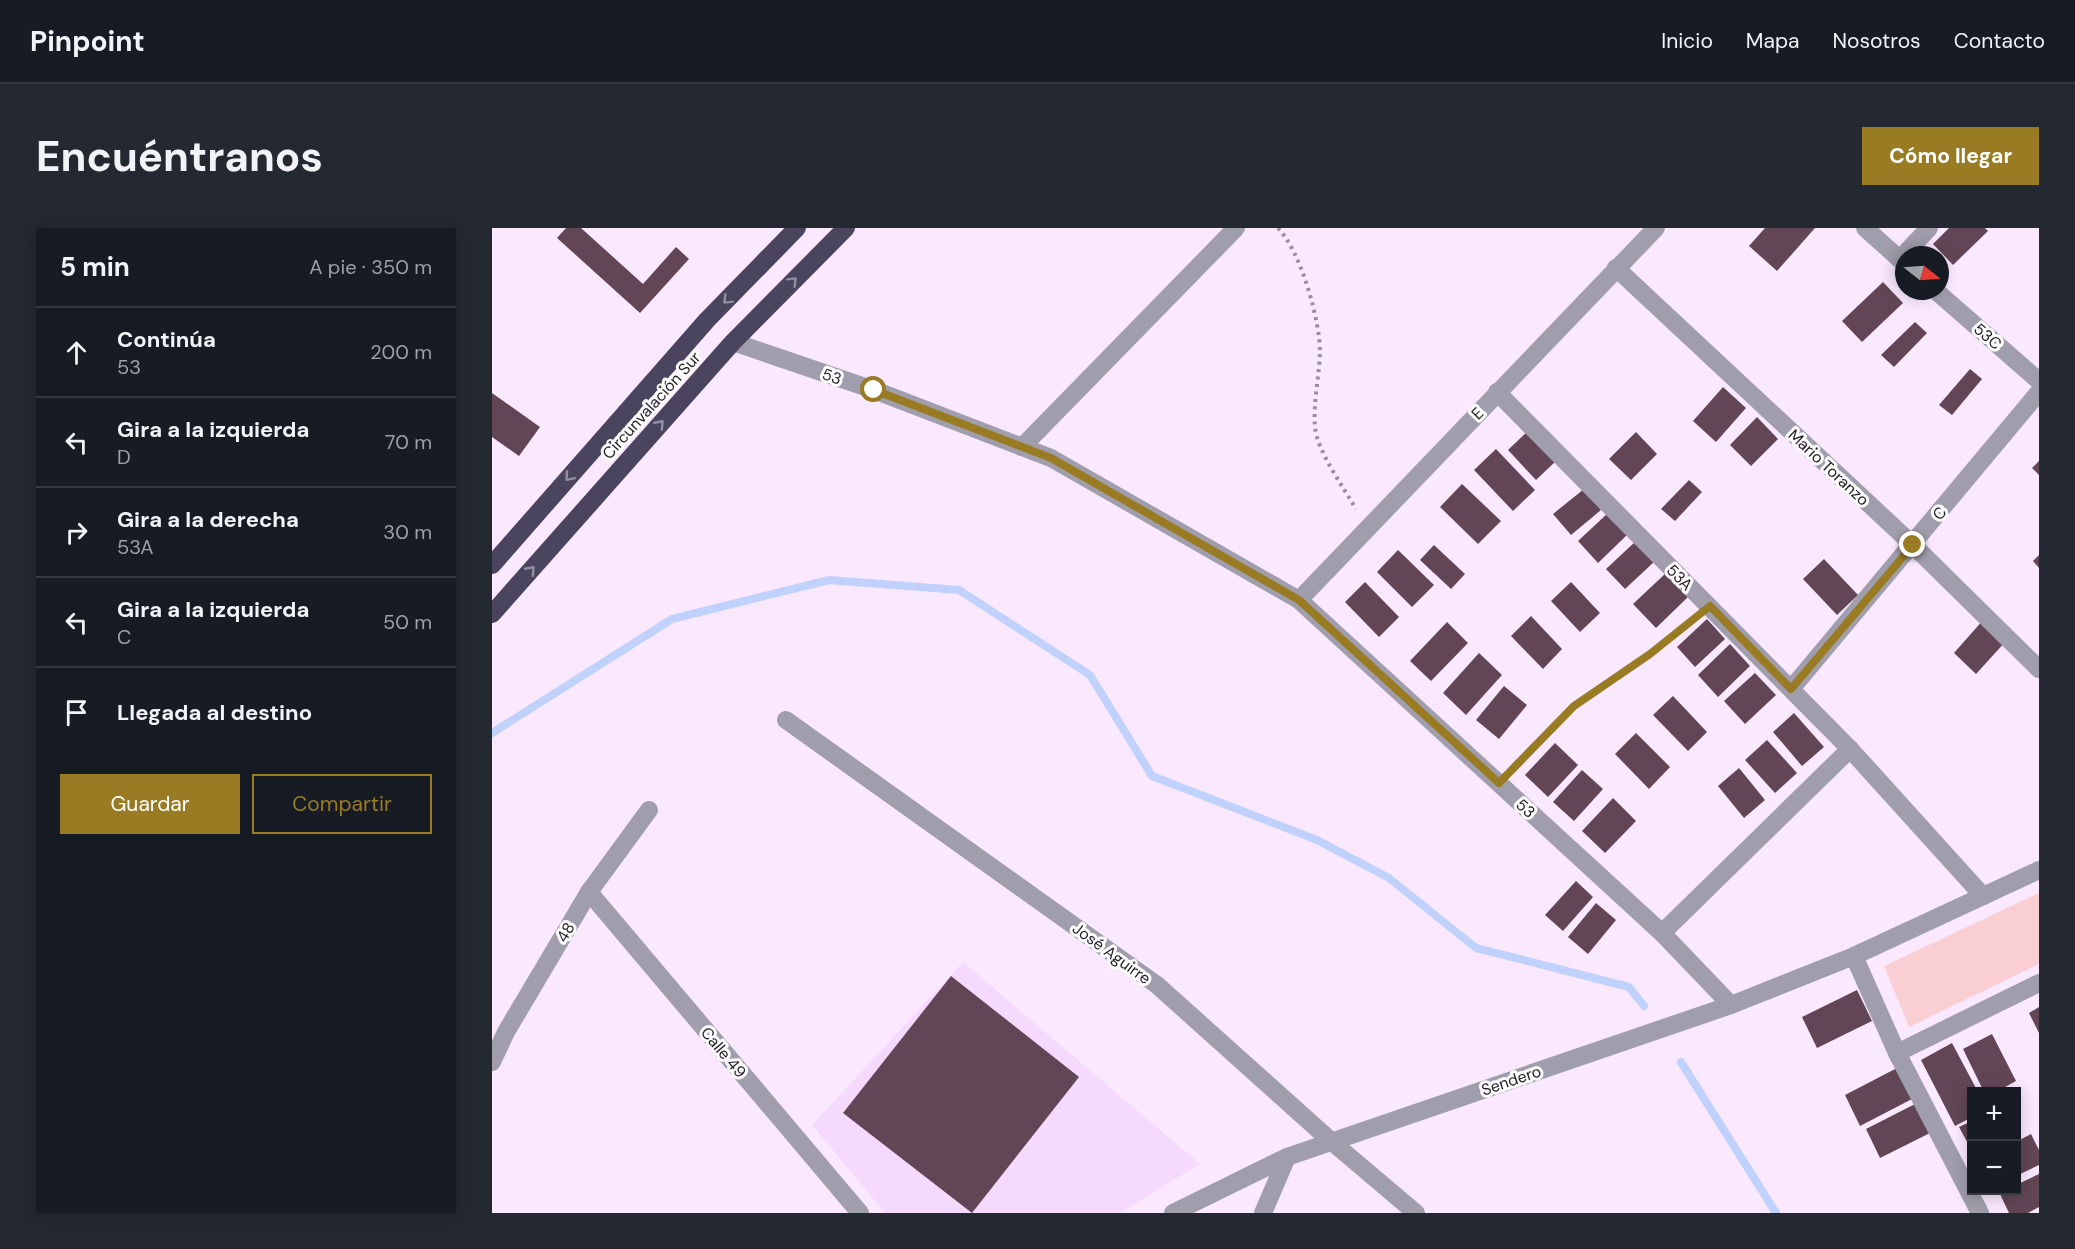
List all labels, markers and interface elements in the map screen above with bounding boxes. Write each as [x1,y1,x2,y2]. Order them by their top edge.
text: Pinpoint [30,23,145,60]
text: Inicio [1661,27,1713,55]
text: Mapa [1746,27,1800,55]
text: Nosotros [1833,27,1921,55]
text: Contacto [1954,27,2045,55]
button: Cómo llegar [1862,127,2039,185]
text: Encuéntranos [36,129,323,184]
north arrow [1895,246,1949,300]
text: 5 min [60,250,130,284]
text: A pie · 350 m [309,254,432,280]
one-way arrow [786,278,797,289]
one-way arrow [723,292,734,303]
street label: 53C [1969,318,2006,354]
text: Continúa [117,325,216,354]
icon: ahead [60,336,93,369]
text: 200 m [370,339,432,365]
street label: Circunvalación Sur [598,347,705,463]
text: 53 [117,354,141,380]
street label: 53 [819,363,844,390]
route start [860,376,886,402]
street label: E [1467,403,1488,424]
text: Gira a la izquierda [117,415,309,444]
one-way arrow [653,420,664,431]
street label: Mario Toranzo [1784,424,1874,510]
icon: left [60,426,93,459]
text: 70 m [385,429,432,455]
text: D [117,444,131,470]
one-way arrow [565,470,576,480]
street label: C [1928,502,1951,524]
text: Gira a la derecha [117,505,299,534]
icon: right [60,516,93,549]
text: 30 m [383,519,432,545]
route end [1899,531,1925,557]
text: 53A [117,534,154,560]
street label: 53A [1662,560,1698,595]
one-way arrow [524,566,535,577]
text: Gira a la izquierda [117,595,309,624]
icon: left [60,606,93,639]
text: 50 m [383,609,432,635]
text: C [117,624,131,650]
icon: arrive [60,696,93,729]
text: Llegada al destino [117,698,312,727]
button: Guardar [60,774,240,834]
button: Compartir [252,774,432,834]
street label: 53 [1511,794,1540,823]
street label: José Aguirre [1068,918,1155,989]
street label: 48 [551,919,579,946]
street label: Calle 49 [696,1022,751,1082]
street label: Sendero [1479,1060,1544,1100]
map controls [1967,1087,2021,1195]
button: + [1967,1087,2021,1141]
button: − [1967,1141,2021,1195]

